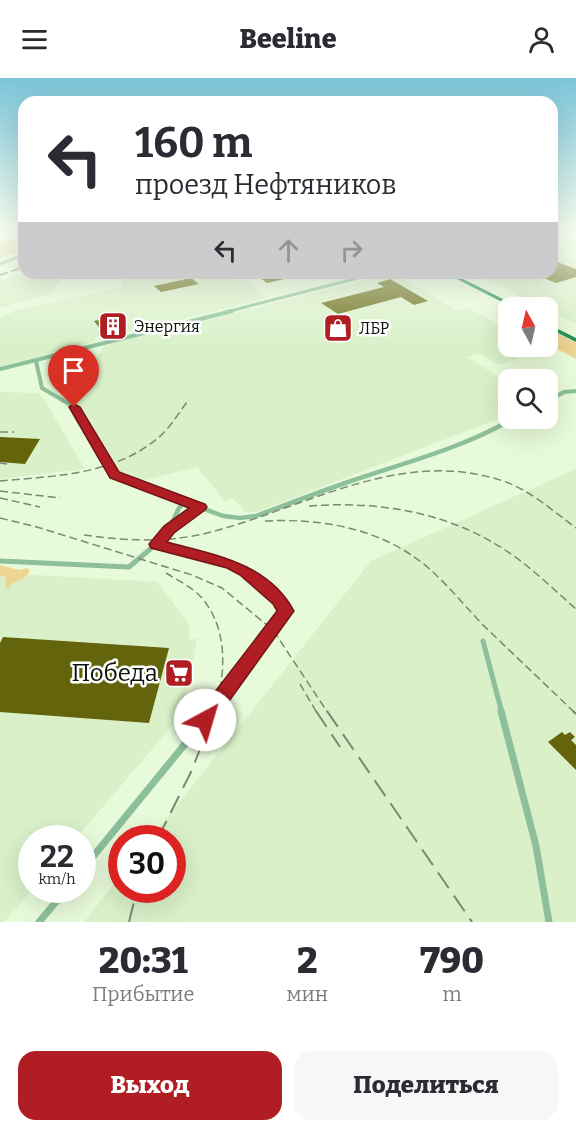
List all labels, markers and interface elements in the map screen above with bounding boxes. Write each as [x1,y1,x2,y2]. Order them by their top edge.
icon: menu [18,23,51,56]
text: Beeline [240,23,336,55]
icon: person [525,23,558,56]
text: 160 m [135,118,252,168]
icon: left [36,120,114,198]
text: проезд Нефтяников [135,169,397,201]
icon: left [209,234,242,267]
icon: ahead [272,234,305,267]
icon: right [335,234,368,267]
north arrow [498,297,558,357]
map controls [498,297,558,429]
building icon: Энергия [97,310,129,342]
shop icon: ЛБР [322,312,354,344]
place label: Энергия [134,317,200,336]
place label: ЛБР [359,319,389,338]
pin [48,345,99,407]
icon: arrive [57,354,90,387]
button: search [498,369,558,429]
supermarket icon: Победа [163,657,195,689]
place label: Победа [71,659,158,687]
position arrow [173,688,237,752]
speed limit sign: 30 [108,825,186,903]
text: 22 [40,839,74,875]
text: km/h [38,870,76,888]
text: 20:31 [99,939,188,983]
text: 2 [297,939,318,983]
text: 790 [420,939,484,983]
text: Прибытие [92,982,195,1006]
text: мин [287,982,328,1006]
text: m [442,982,462,1006]
button: Выход [18,1051,282,1120]
button: Поделиться [294,1051,558,1120]

